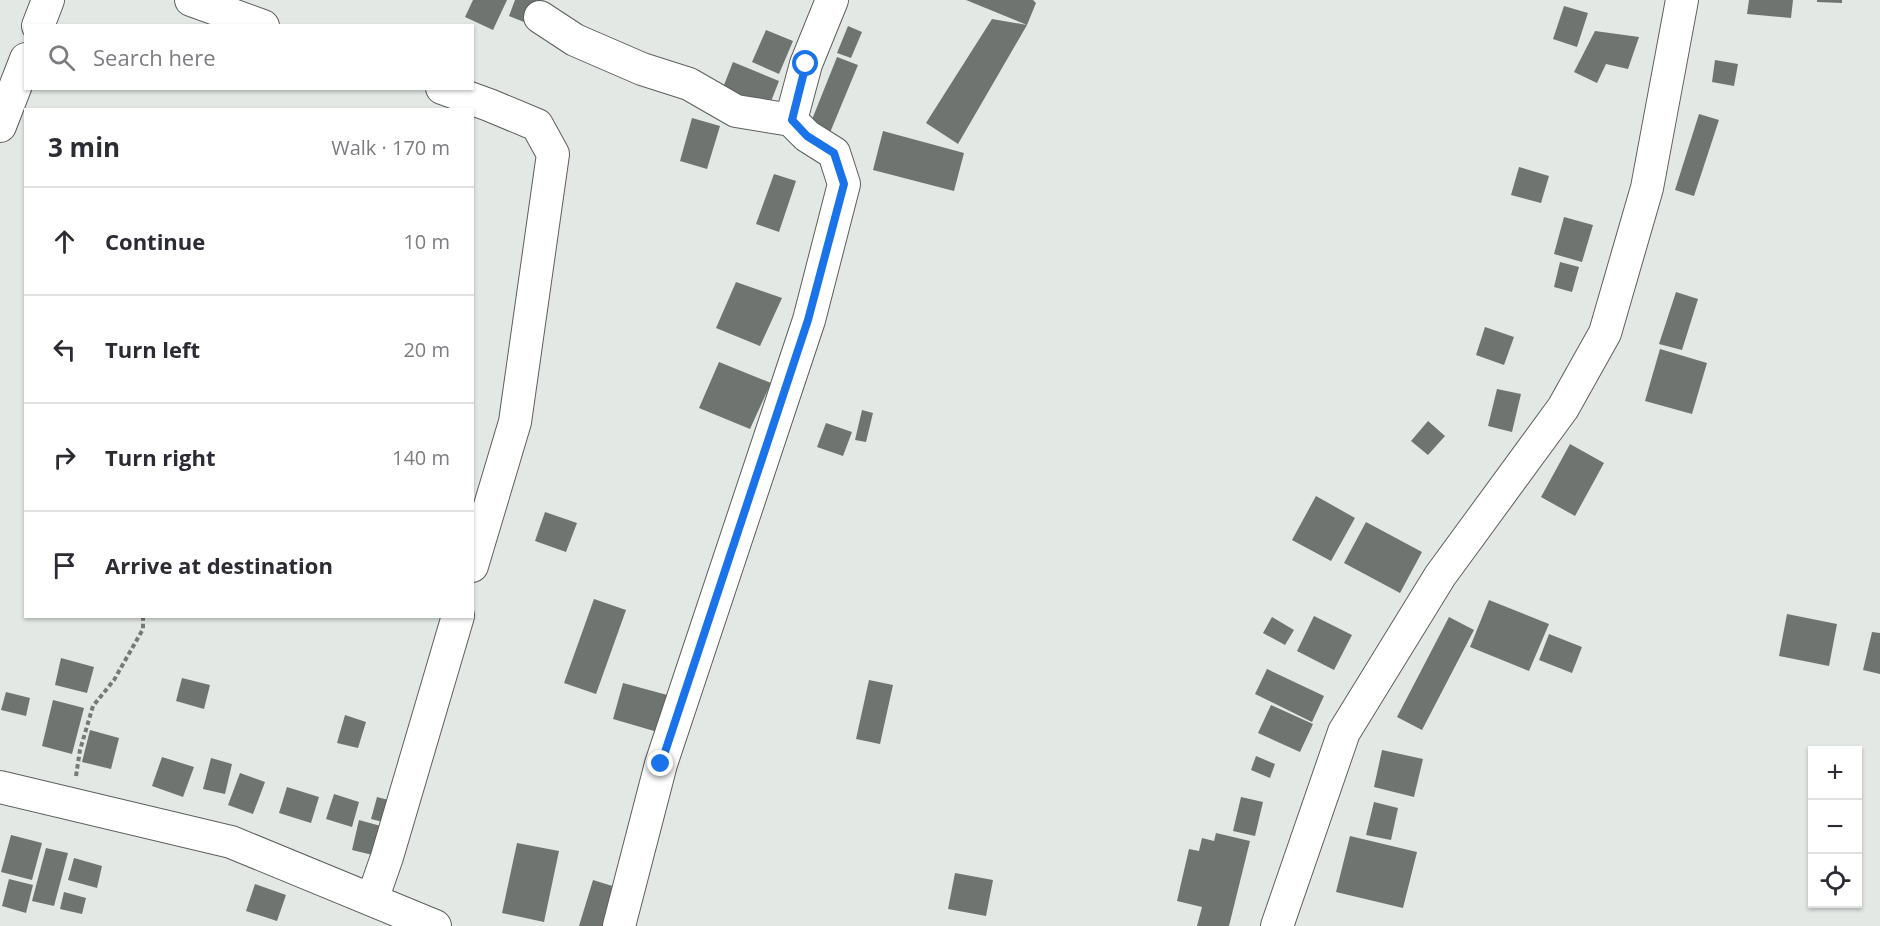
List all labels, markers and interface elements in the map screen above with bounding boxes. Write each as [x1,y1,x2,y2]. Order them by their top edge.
search box [24,24,474,90]
icon: search [45,41,78,74]
text: Search here [93,42,216,72]
route start [792,50,818,76]
text: 3 min [48,129,120,165]
text: Walk · 170 m [331,134,450,161]
icon: ahead [48,225,81,258]
text: Continue [105,226,205,256]
text: 10 m [403,228,450,255]
icon: left [48,333,81,366]
text: Turn left [105,334,200,364]
text: 20 m [403,336,450,363]
icon: right [48,441,81,474]
text: Turn right [105,442,216,472]
text: 140 m [392,444,450,471]
icon: arrive [48,549,81,582]
text: Arrive at destination [105,550,333,580]
map controls [1808,746,1862,908]
button: + [1808,746,1862,800]
route end [647,750,673,776]
button: − [1808,800,1862,854]
button: locate [1808,854,1862,908]

